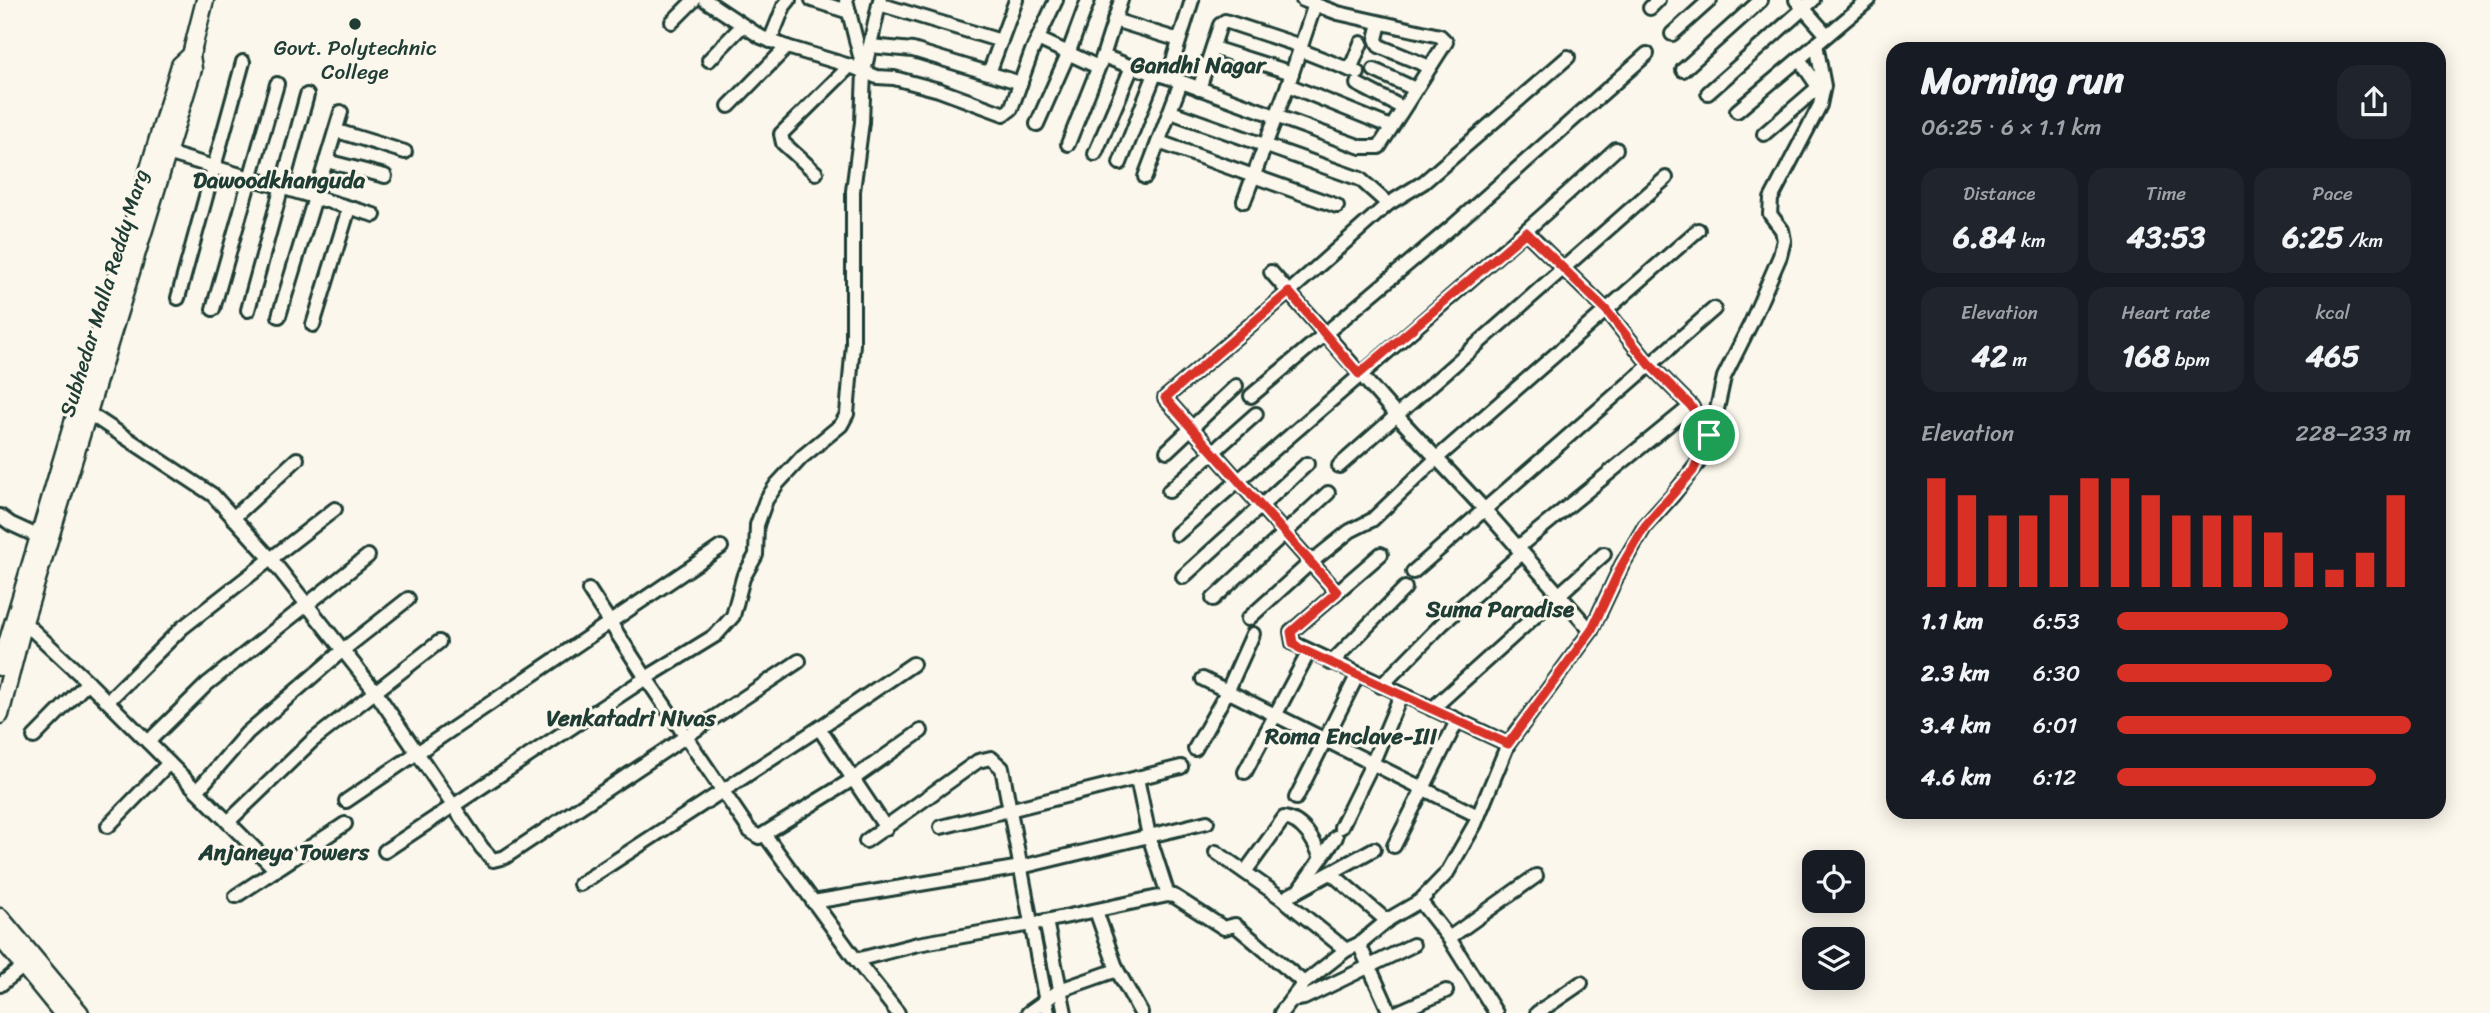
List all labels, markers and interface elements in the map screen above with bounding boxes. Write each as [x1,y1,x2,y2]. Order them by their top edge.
marker: Govt. Polytechnic College [347,16,363,32]
place label: Govt. Polytechnic College [274,29,437,91]
district label: Gandhi Nagar [1130,45,1268,86]
text: Morning run [1921,47,2124,114]
button: share [2337,65,2411,139]
text: 06:25 · 6 × 1.1 km [1921,107,2101,148]
district label: Dawoodkhanguda [193,160,366,201]
street label: Subhedar Malla Reddy Marg [48,164,160,421]
text: Distance [1963,177,2035,210]
text: Time [2146,177,2186,210]
text: Pace [2313,177,2353,210]
text: 6.84 [1953,210,2016,264]
text: 43:53 [2126,210,2206,264]
text: 6:25 [2282,210,2344,264]
text: km [2016,224,2046,257]
text: /km [2344,224,2383,257]
text: Elevation [1961,296,2038,329]
text: Heart rate [2121,296,2211,329]
text: kcal [2315,296,2350,329]
text: 42 [1972,329,2008,383]
text: 168 [2122,329,2170,383]
text: 465 [2306,329,2360,383]
text: m [2008,343,2027,376]
text: bpm [2170,343,2210,376]
pin [1679,405,1739,465]
text: Elevation [1921,413,2014,454]
text: 228–233 m [2295,413,2411,454]
icon: arrive [1690,416,1728,454]
district label: Suma Paradise [1425,589,1575,630]
text: 1.1 km [1921,601,1984,642]
text: 6:53 [2033,601,2080,642]
text: 2.3 km [1921,653,1990,694]
text: 6:30 [2033,653,2080,694]
district label: Venkatadri Nivas [546,698,717,739]
text: 3.4 km [1921,705,1991,746]
text: 6:01 [2033,705,2077,746]
district label: Roma Enclave-III [1264,716,1438,757]
text: 4.6 km [1921,757,1991,798]
text: 6:12 [2033,757,2076,798]
district label: Anjaneya Towers [198,832,371,873]
map controls [1802,850,1865,990]
button: locate [1802,850,1865,913]
button: layers [1802,927,1865,990]

